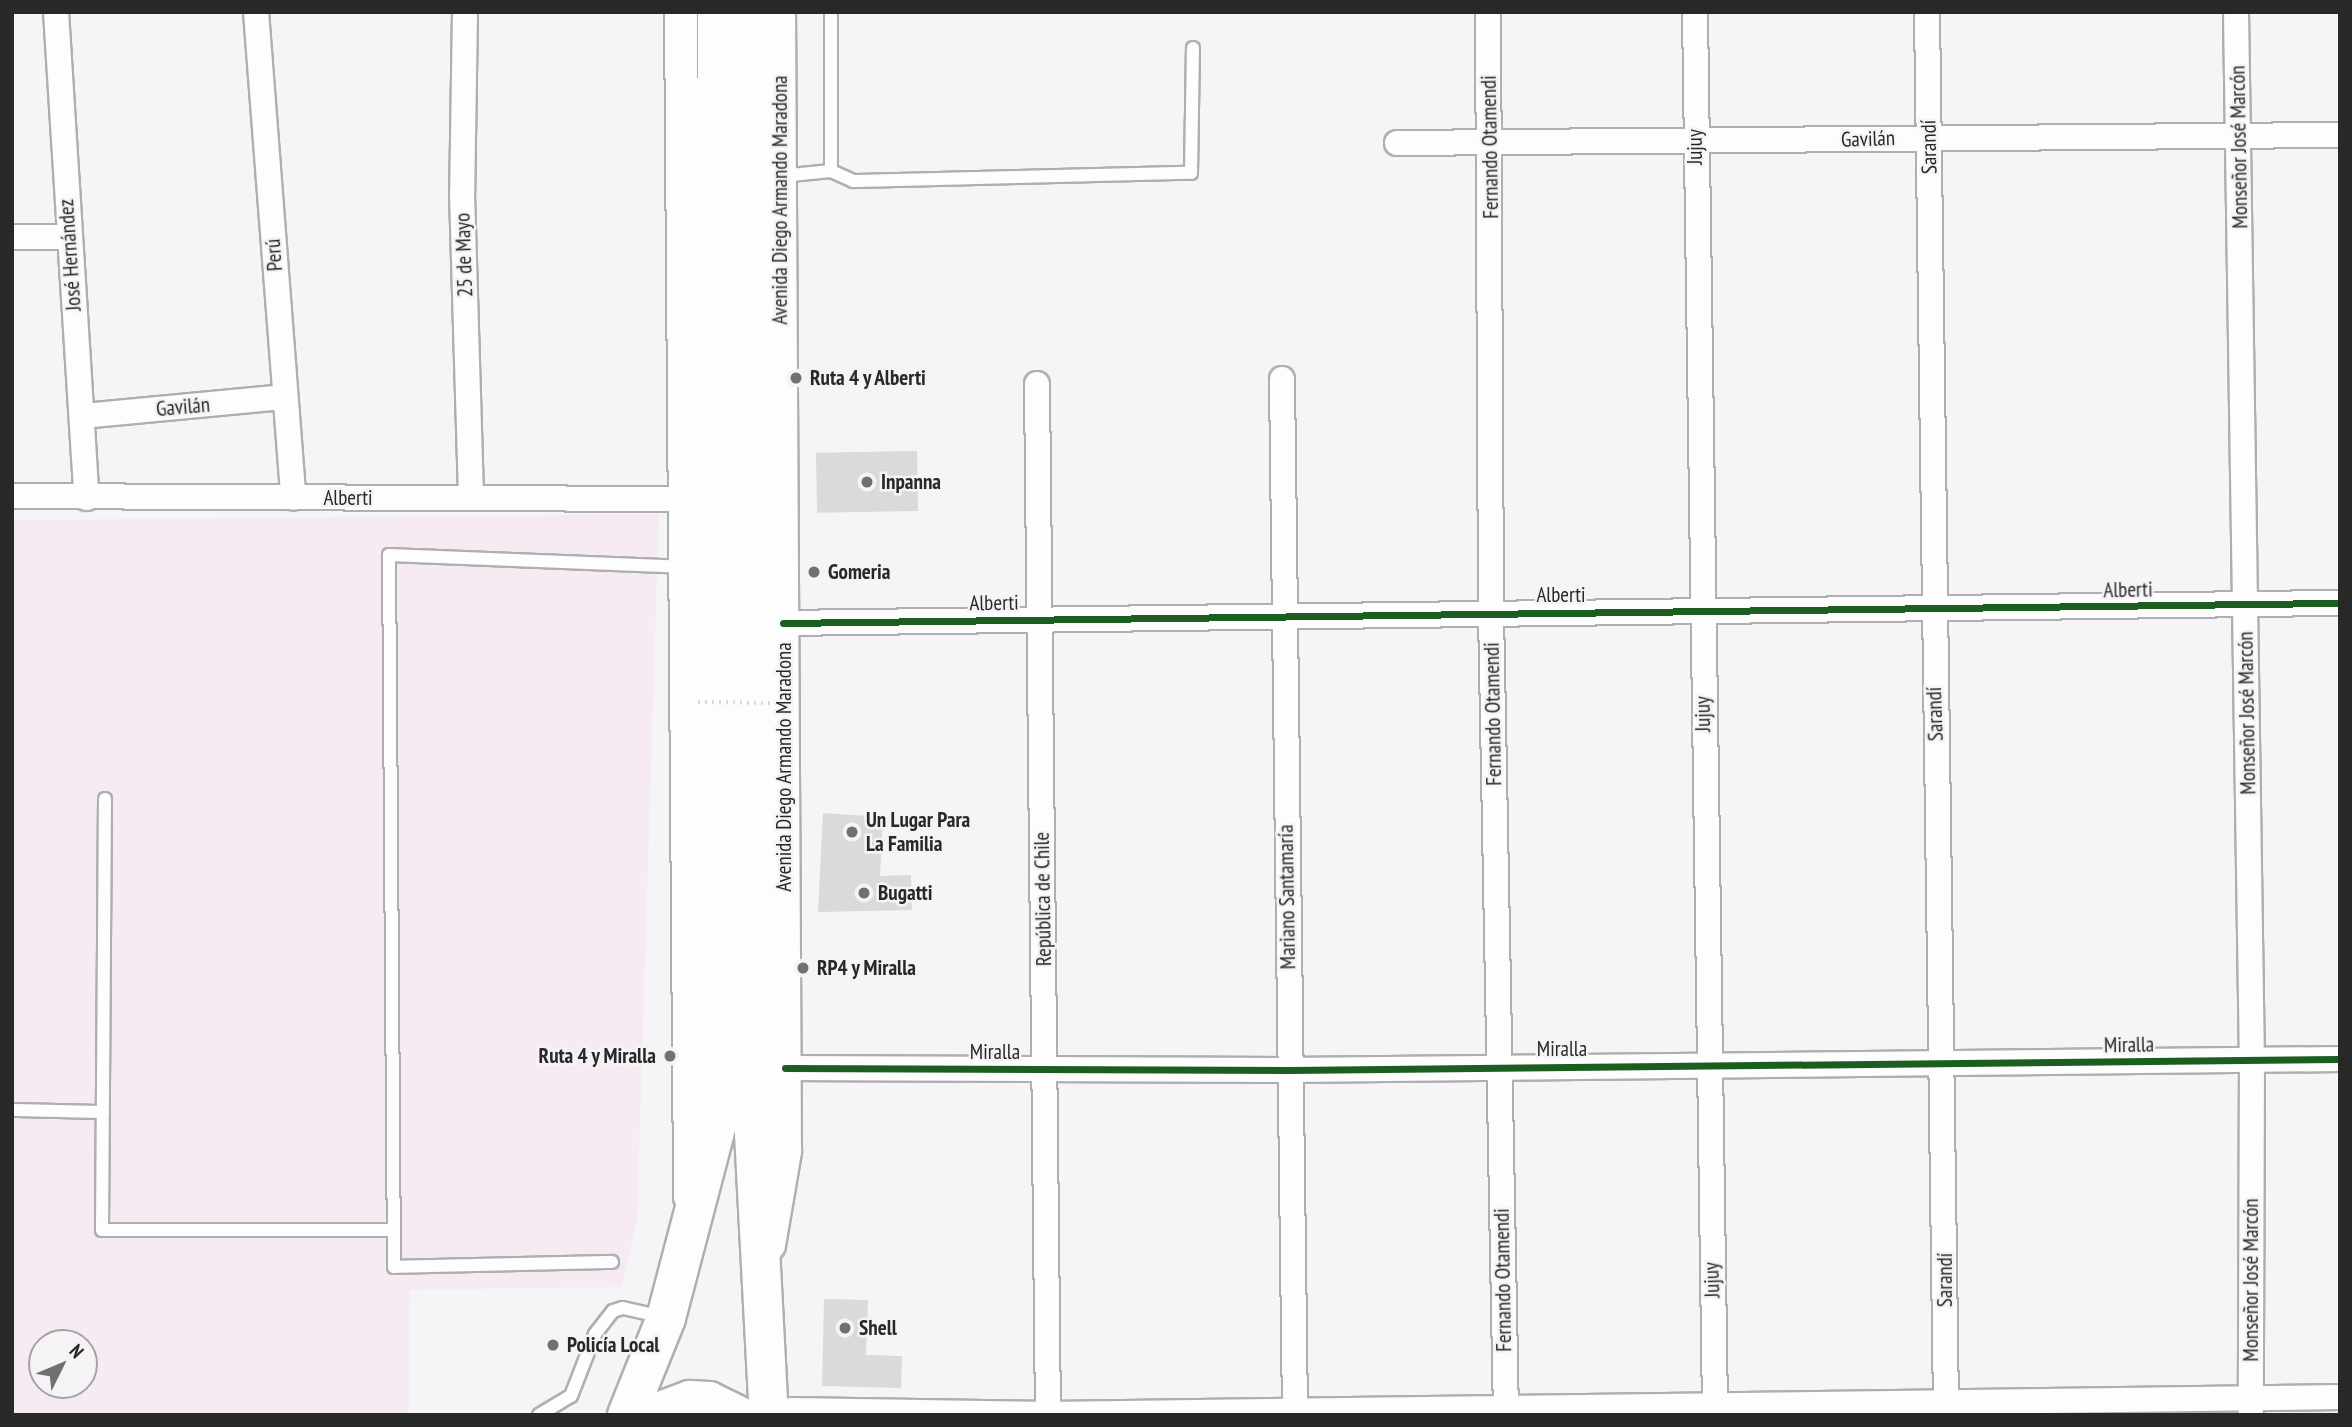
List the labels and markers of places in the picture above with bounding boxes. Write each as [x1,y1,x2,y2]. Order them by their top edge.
place label: Ruta 4 y Alberti [810,365,927,391]
marker: Ruta 4 y Alberti [788,370,804,386]
place label: Inpanna [881,469,941,495]
marker: Inpanna [859,474,875,490]
place label: Gomeria [828,559,890,585]
marker: Gomeria [806,564,822,580]
place label: Un Lugar Para La Familia [866,807,970,857]
marker: Un Lugar Para La Familia [844,824,860,840]
place label: Bugatti [878,880,932,906]
marker: Bugatti [856,885,872,901]
place label: RP4 y Miralla [817,955,917,981]
marker: RP4 y Miralla [795,960,811,976]
place label: Ruta 4 y Miralla [538,1043,656,1069]
marker: Ruta 4 y Miralla [662,1048,678,1064]
place label: Shell [859,1315,897,1341]
marker: Shell [837,1320,853,1336]
place label: Policía Local [567,1332,659,1358]
marker: Policía Local [545,1337,561,1353]

